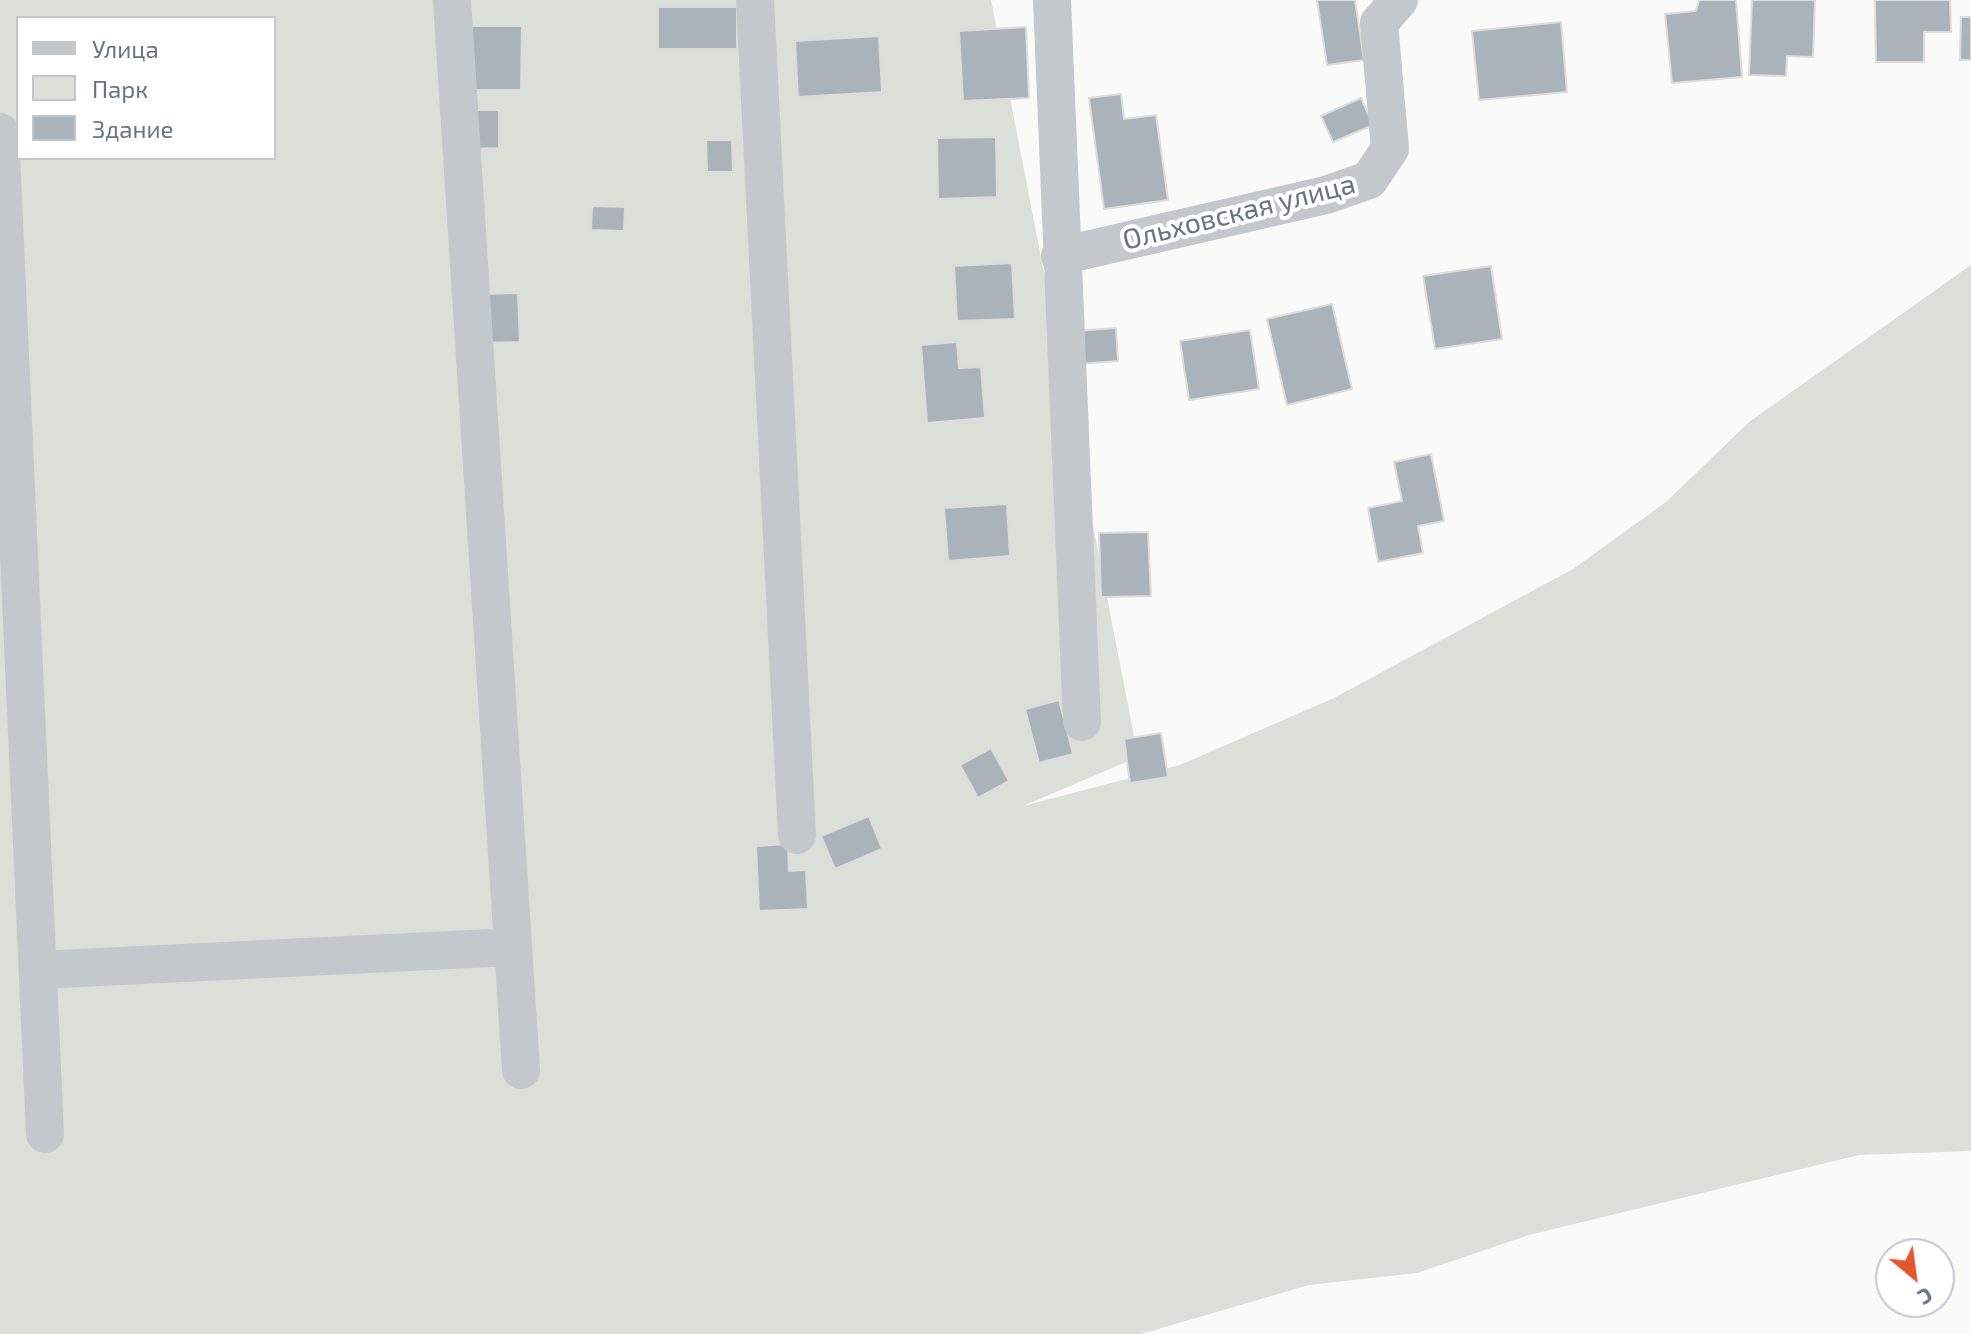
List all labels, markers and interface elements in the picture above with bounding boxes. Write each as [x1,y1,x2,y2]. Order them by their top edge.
legend [16,16,276,160]
text: Улица [92,34,159,63]
text: Парк [92,74,148,103]
text: Здание [92,114,174,143]
street label: Ольховская улица [1119,167,1359,257]
north arrow [1875,1238,1955,1318]
text: С [1914,1283,1938,1312]

